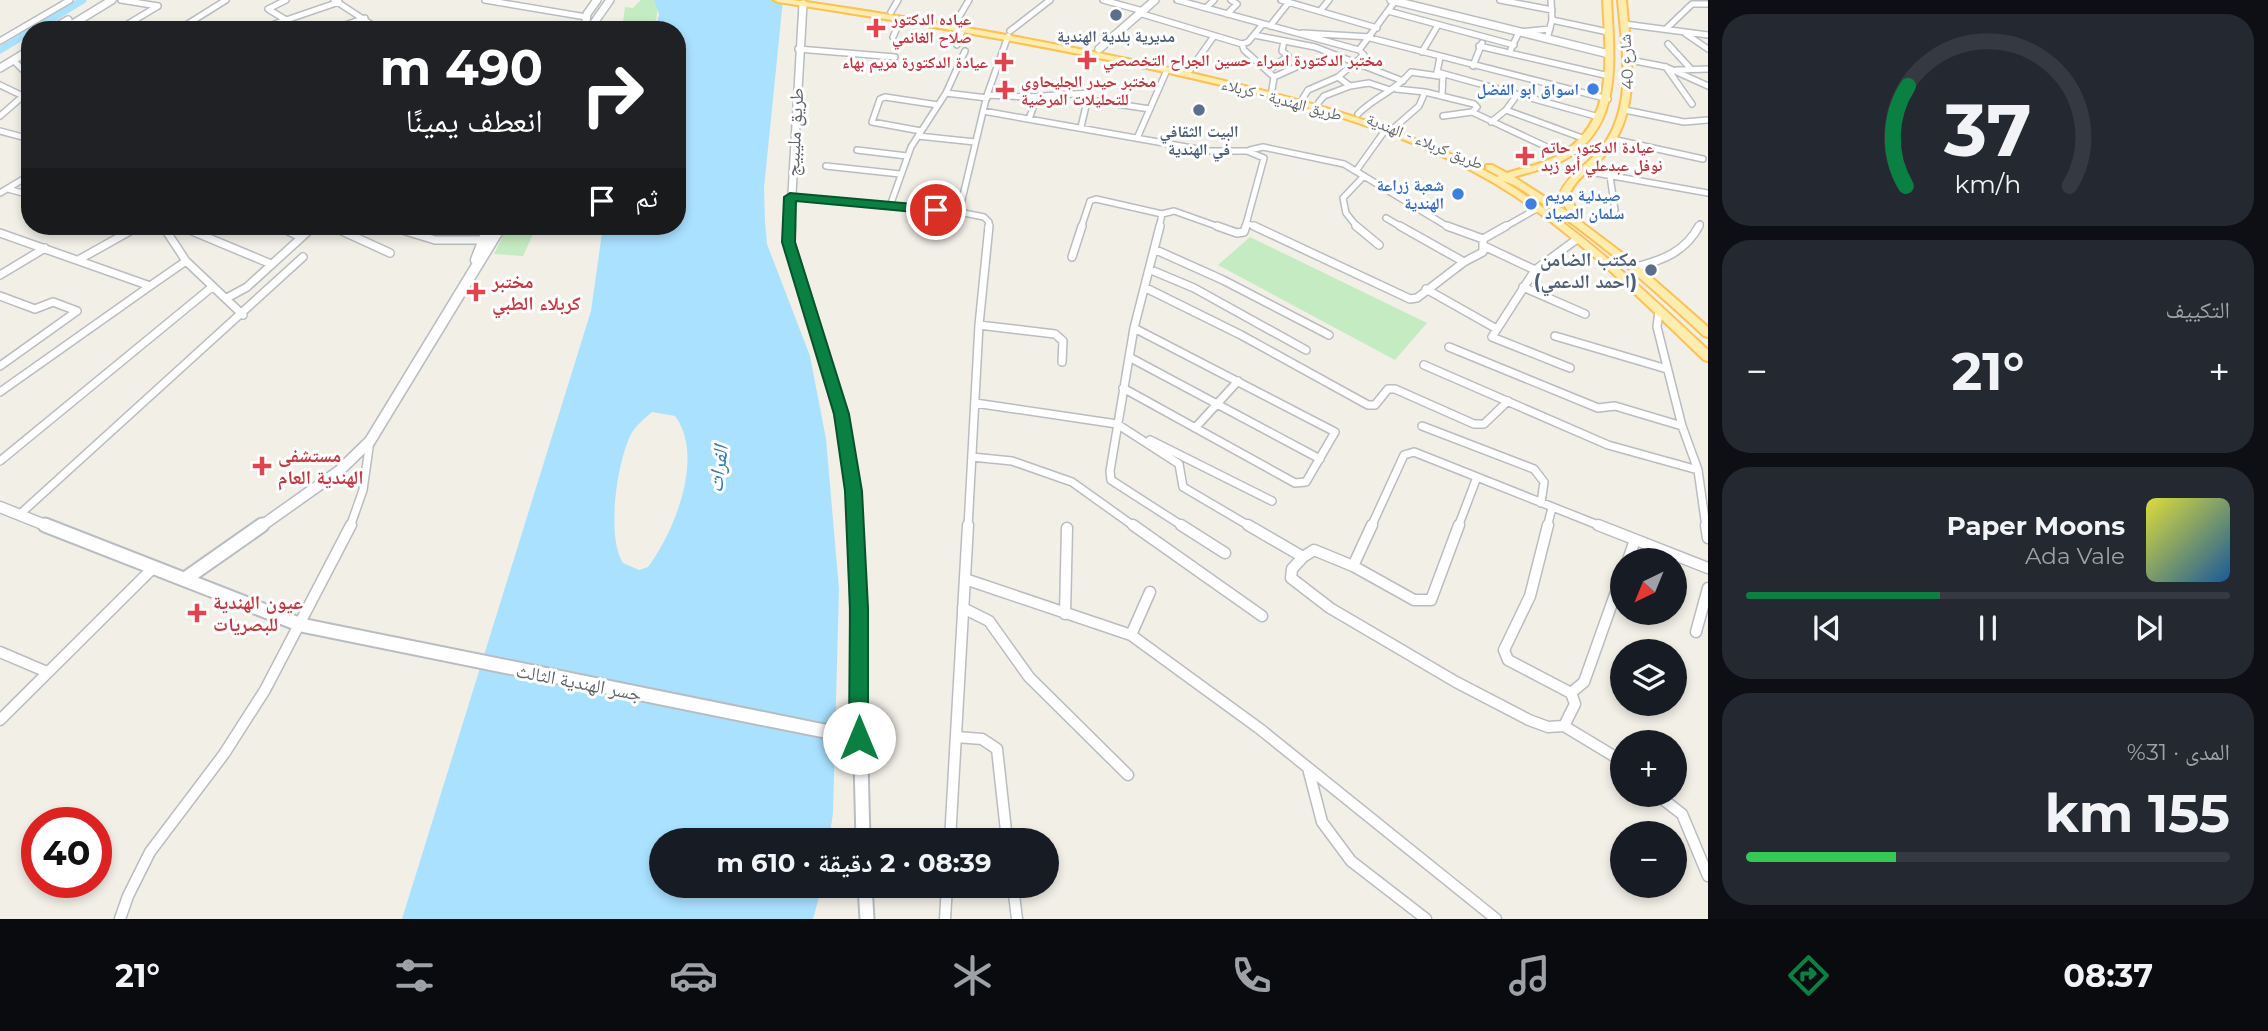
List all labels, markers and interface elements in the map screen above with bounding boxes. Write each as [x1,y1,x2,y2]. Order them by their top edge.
marker: مديرية بلدية الهندية [1108,7,1124,23]
place label: عياده الدكتور صلاح الغانمي [891,10,972,50]
marker: عياده الدكتور صلاح الغانمي [866,18,886,38]
place label: مديرية بلدية الهندية [1057,27,1175,46]
street label: شارع 40 [1616,34,1638,90]
text: 490 m [380,38,543,97]
icon: right [567,49,658,140]
marker: مختبر الدكتورة اسراء حسين الجراح التخصصي [1077,50,1097,70]
place label: مختبر الدكتورة اسراء حسين الجراح التخصصي [1103,51,1383,73]
marker: عيادة الدكتورة مريم بهاء [994,52,1014,72]
place label: عيادة الدكتورة مريم بهاء [842,53,988,74]
place label: مختبر حيدر الجليحاوي للتحليلات المرضية [1021,72,1156,109]
street label: طريق الهندية - كربلاء [1219,74,1344,126]
marker: مختبر حيدر الجليحاوي للتحليلات المرضية [995,80,1015,100]
place label: اسواق ابو الفضل [1477,80,1579,99]
marker: اسواق ابو الفضل [1585,81,1601,97]
street label: طريق مليبيج [781,87,809,177]
text: 37 [1943,87,2032,175]
text: انعطف يمينًا [406,101,543,140]
marker: البيت الثقافي في الهندية [1191,102,1207,118]
street label: طريق كربلاء - الهندية [1363,109,1486,174]
place label: البيت الثقافي في الهندية [1160,122,1238,162]
place label: عيادة الدكتور حاتم نوفل عبدعلي أبو زبد [1541,138,1662,178]
marker: عيادة الدكتور حاتم نوفل عبدعلي أبو زبد [1515,146,1535,166]
text: km/h [1955,169,2021,199]
place label: شعبة زراعة الهندية [1377,176,1444,213]
pin [906,180,966,240]
icon: arrive [583,182,621,220]
text: ثم [635,182,658,214]
marker: شعبة زراعة الهندية [1450,186,1466,202]
place label: صيدلية مريم سلمان الصياد [1545,186,1624,223]
icon: arrive [917,191,955,229]
marker: صيدلية مريم سلمان الصياد [1523,196,1539,212]
place label: مكتب الضامن (احمد الدعمي) [1534,248,1637,297]
marker: مكتب الضامن (احمد الدعمي) [1643,262,1659,278]
place label: مختبر كربلاء الطبي [491,270,581,319]
marker: مختبر كربلاء الطبي [466,282,486,302]
text: التكييف [2165,296,2230,324]
text: 21° [1952,340,2024,403]
text: − [1746,348,1768,395]
text: + [2208,348,2230,395]
water label: الفرات [702,442,733,494]
place label: مستشفى الهندية العام [278,444,364,491]
marker: مستشفى الهندية العام [252,456,272,476]
text: Paper Moons [1947,510,2125,542]
text: Ada Vale [2025,542,2125,570]
north arrow [1610,548,1687,625]
map controls [1610,548,1687,898]
place label: عيون الهندية للبصريات [213,591,303,636]
marker: عيون الهندية للبصريات [187,603,207,623]
icon: previous [1808,609,1846,647]
icon: pause [1969,609,2007,647]
icon: next [2130,609,2168,647]
button: layers [1610,639,1687,716]
street label: جسر الهندية الثالث [514,659,644,706]
position arrow [822,701,896,775]
button: + [1610,730,1687,807]
text: المدى · 31% [2127,738,2230,766]
text: 155 km [2045,782,2230,845]
speed limit sign: 40 [21,807,112,898]
button: − [1610,821,1687,898]
text: 08:39 · 2 دقيقة · 610 m [716,847,992,879]
icon: filters [390,951,439,1000]
icon: car [669,951,718,1000]
icon: climate [948,951,997,1000]
icon: phone [1227,951,1276,1000]
icon: music [1505,951,1554,1000]
icon: directions [1784,951,1833,1000]
text: 21° [115,956,160,995]
text: 08:37 [2063,956,2153,995]

